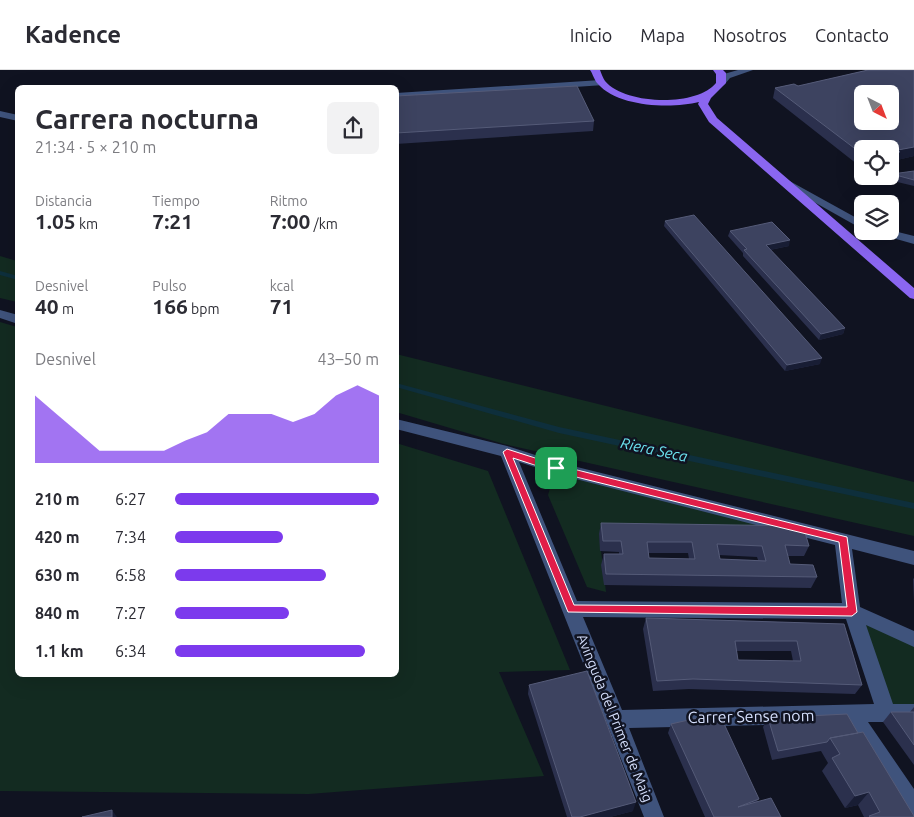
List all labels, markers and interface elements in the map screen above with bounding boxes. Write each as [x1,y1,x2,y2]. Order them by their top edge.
text: Kadence [25,21,121,48]
text: Inicio [570,25,612,45]
text: Mapa [640,25,685,45]
text: Nosotros [713,25,787,45]
text: Contacto [815,25,889,45]
north arrow [854,85,899,130]
map controls [854,85,899,240]
button: share [327,102,379,154]
text: Carrera nocturna [35,103,259,134]
text: 21:34 · 5 × 210 m [35,138,156,156]
button: locate [854,140,899,185]
text: Distancia [35,193,92,209]
text: Tiempo [152,193,200,209]
text: Ritmo [270,193,308,209]
button: layers [854,195,899,240]
text: 1.05 [35,209,76,233]
text: 7:21 [152,209,193,233]
text: 7:00 [270,209,310,233]
text: km [76,216,98,232]
text: /km [310,216,338,232]
text: Desnivel [35,278,88,294]
text: Pulso [152,278,187,294]
text: kcal [270,278,294,294]
text: 40 [35,294,59,318]
text: 166 [152,294,188,318]
text: 71 [270,294,293,318]
text: m [59,301,74,317]
text: bpm [188,301,220,317]
text: Desnivel [35,350,96,368]
text: 43–50 m [317,350,379,368]
water label: Riera Seca [619,434,689,465]
pin [535,447,577,489]
icon: arrive [542,454,570,482]
text: 210 m [35,490,80,508]
text: 6:27 [115,490,146,508]
text: 420 m [35,528,80,546]
text: 7:34 [115,528,146,546]
text: 630 m [35,566,80,584]
text: 6:58 [115,566,146,584]
text: 840 m [35,604,80,622]
text: 7:27 [115,604,146,622]
street label: Avinguda del Primer de Maig [574,632,656,804]
text: 1.1 km [35,642,84,660]
text: 6:34 [115,642,146,660]
street label: Carrer Sense nom [687,706,815,726]

